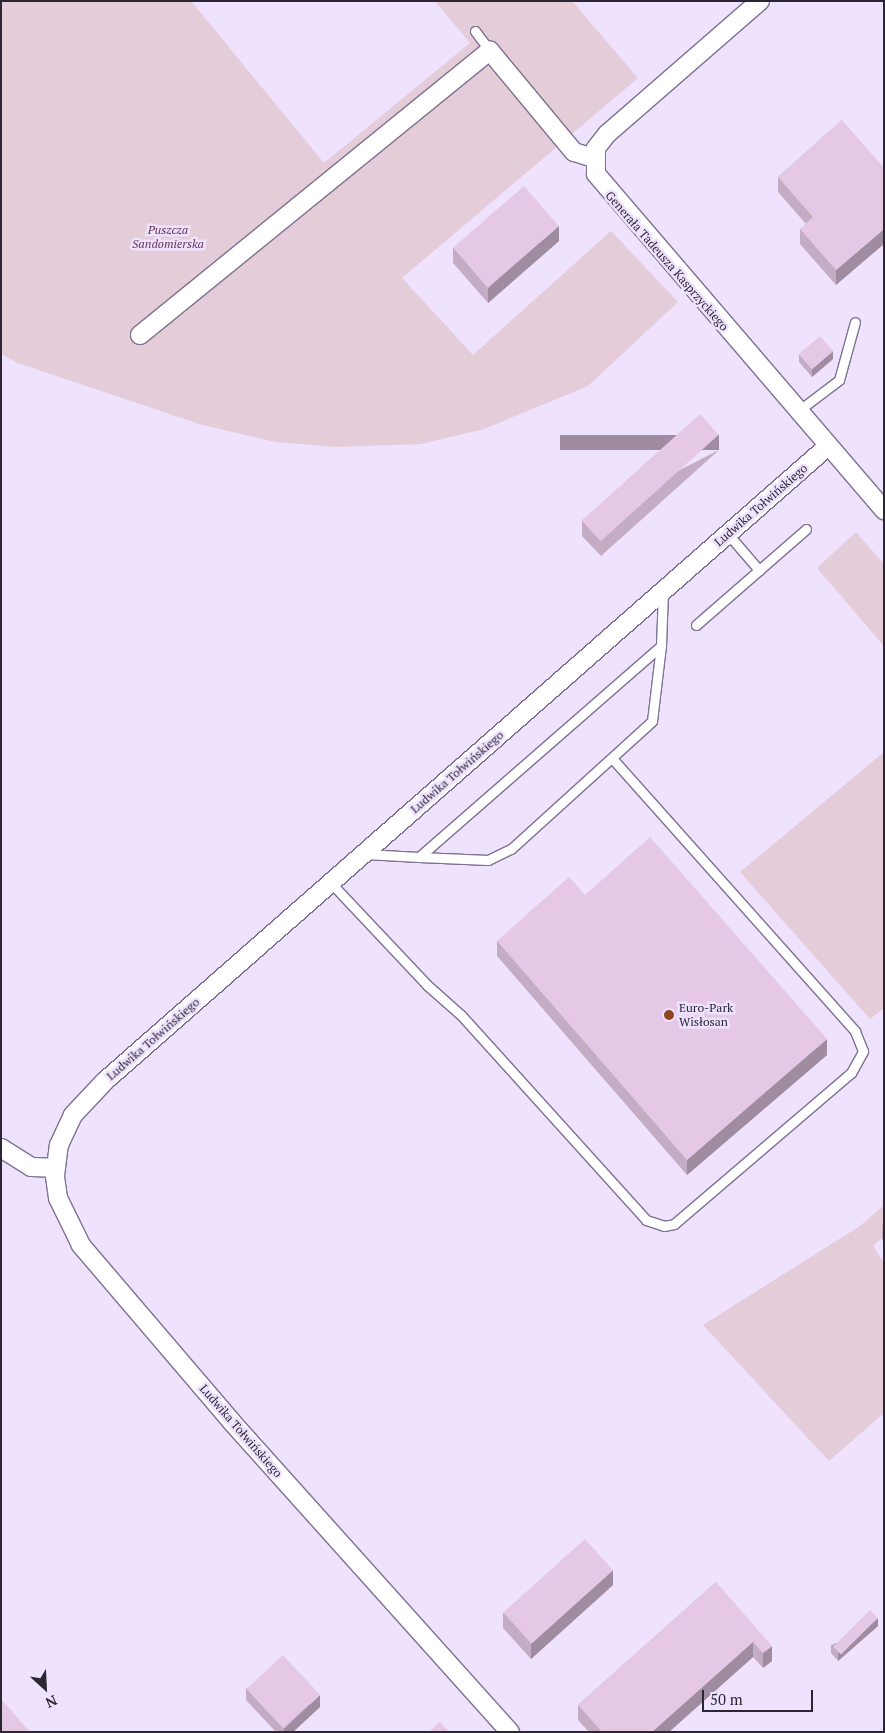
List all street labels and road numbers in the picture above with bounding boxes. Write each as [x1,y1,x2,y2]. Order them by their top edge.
street label: Generała Tadeusza Kasprzyckiego [602,188,732,334]
street label: Ludwika Tołwińskiego [712,461,810,549]
street label: Ludwika Tołwińskiego [408,728,506,816]
street label: Ludwika Tołwińskiego [104,995,202,1083]
street label: Ludwika Tołwińskiego [197,1382,285,1480]

